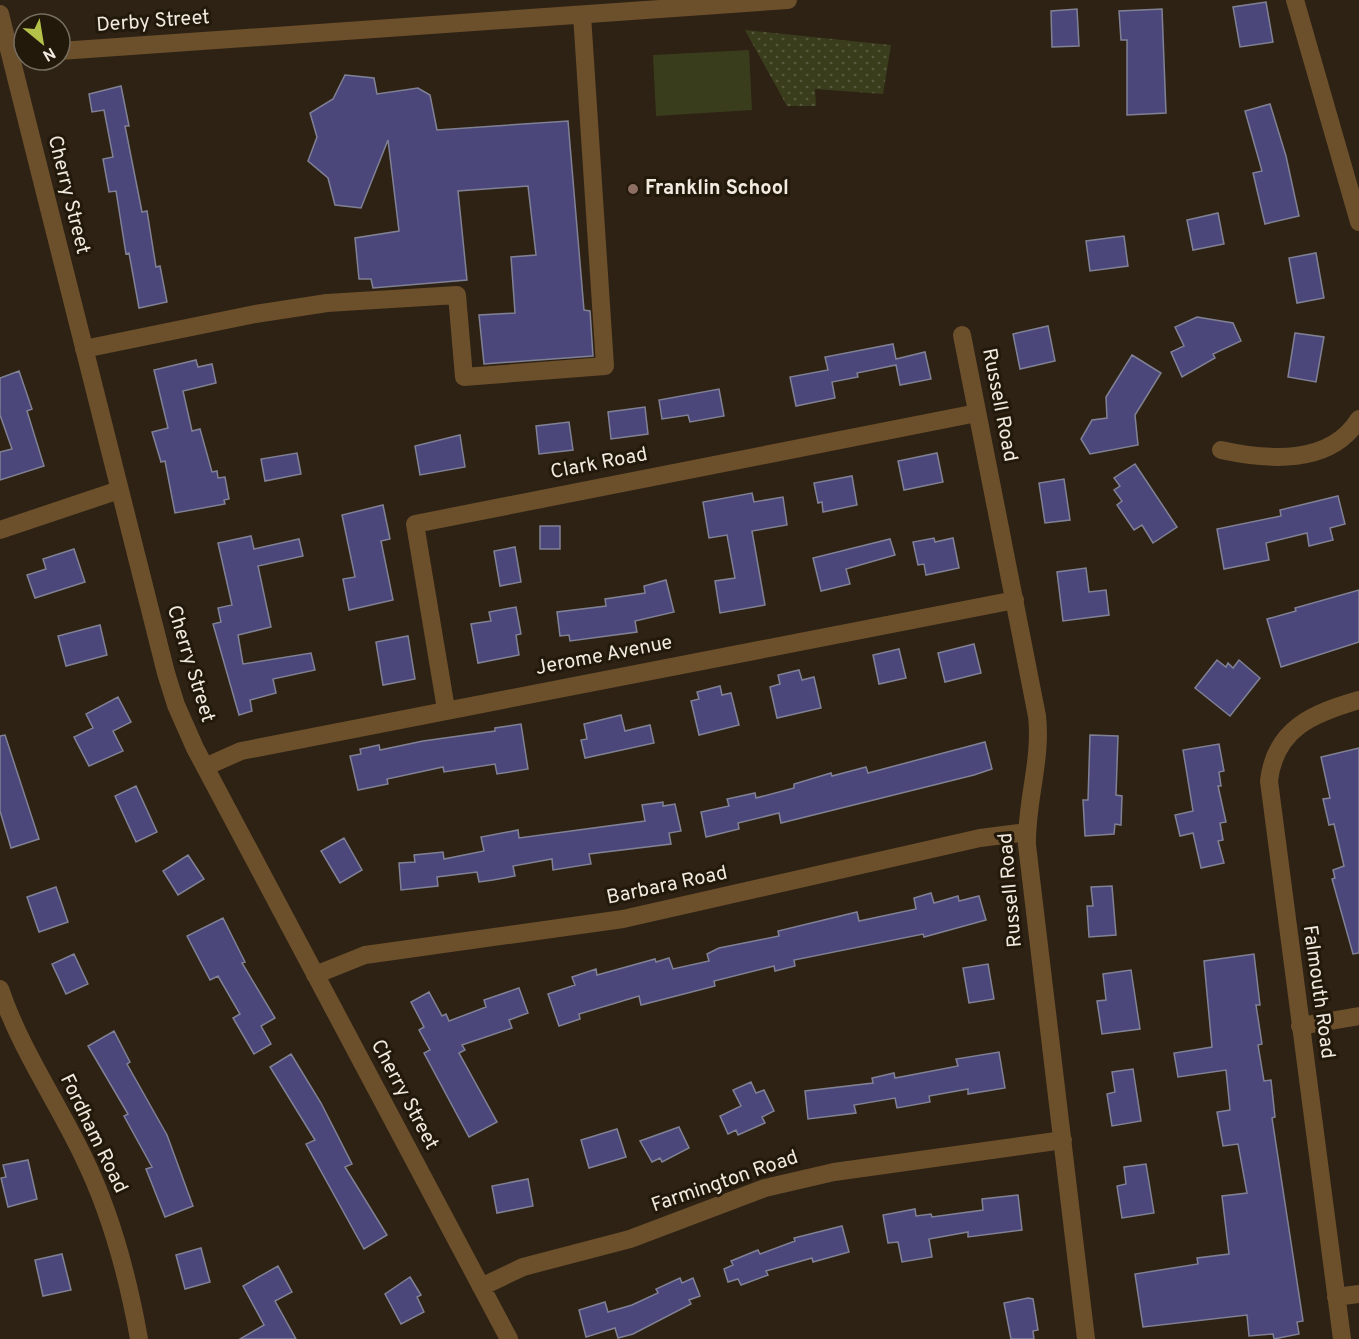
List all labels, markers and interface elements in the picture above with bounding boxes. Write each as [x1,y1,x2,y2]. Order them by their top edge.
street label: Derby Street [95,5,211,39]
north arrow [12,12,72,72]
text: N [39,42,58,65]
street label: Cherry Street [41,133,95,257]
place label: Franklin School [645,176,789,202]
marker: Franklin School [626,182,640,196]
street label: Russell Road [975,346,1023,464]
street label: Clark Road [548,442,650,486]
street label: Cherry Street [160,602,220,726]
street label: Jerome Avenue [533,630,675,682]
street label: Russell Road [993,832,1029,948]
street label: Barbara Road [604,861,730,911]
street label: Falmouth Road [1296,924,1340,1060]
street label: Cherry Street [364,1035,444,1155]
street label: Fordham Road [53,1070,133,1198]
street label: Farmington Road [648,1145,802,1219]

